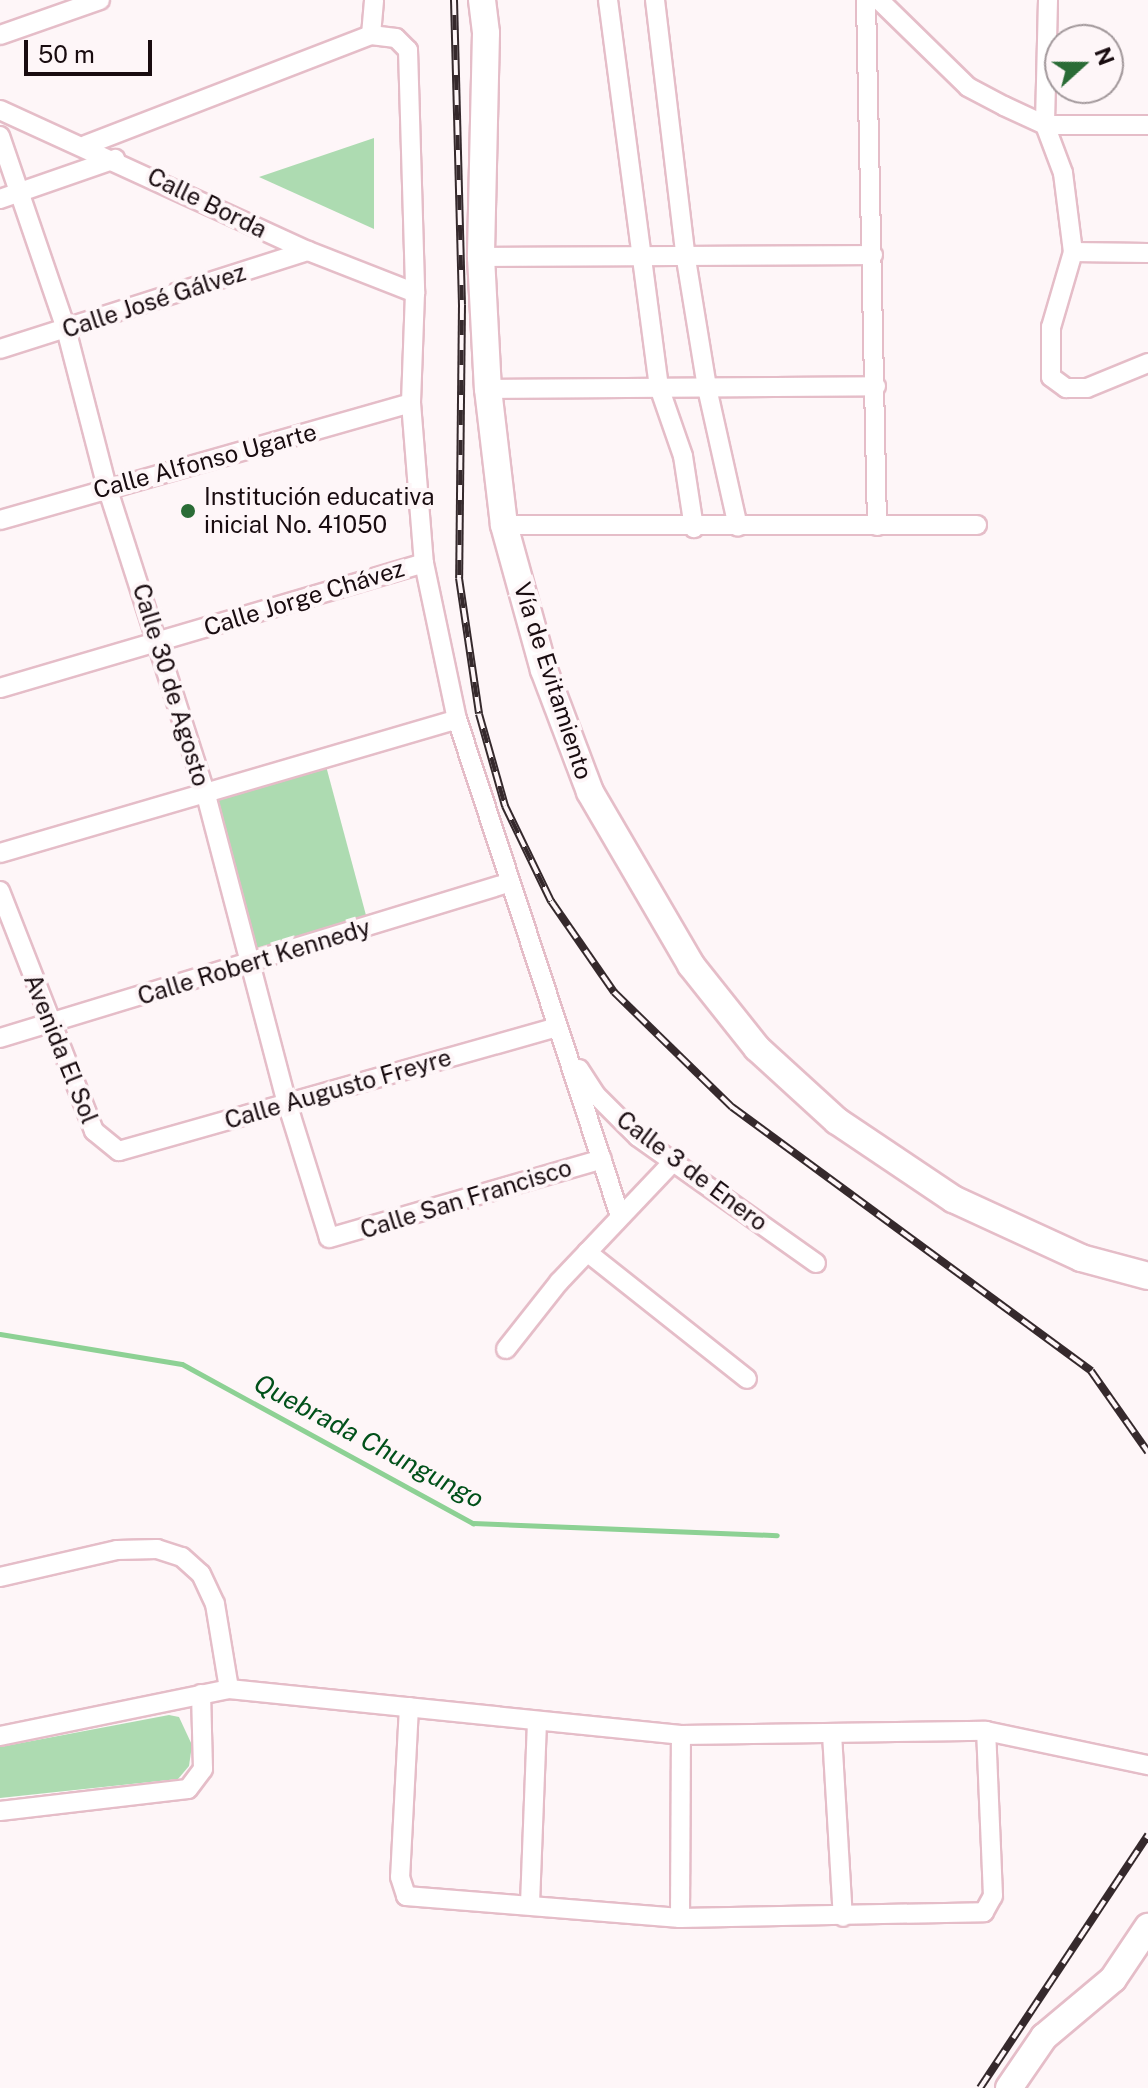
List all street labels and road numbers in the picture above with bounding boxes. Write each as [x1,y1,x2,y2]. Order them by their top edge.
street label: Calle Borda [143,162,271,244]
street label: Calle José Gálvez [59,258,249,344]
street label: Calle Alfonso Ugarte [90,417,320,505]
street label: Calle Jorge Chávez [200,554,408,642]
street label: Vía de Evitamiento [507,579,599,783]
street label: Calle 30 de Agosto [126,580,216,790]
street label: Calle Robert Kennedy [134,913,374,1011]
street label: Avenida El Sol [18,970,104,1128]
street label: Calle Augusto Freyre [221,1043,455,1135]
street label: Calle 3 de Enero [611,1105,773,1237]
street label: Calle San Francisco [357,1153,575,1245]

